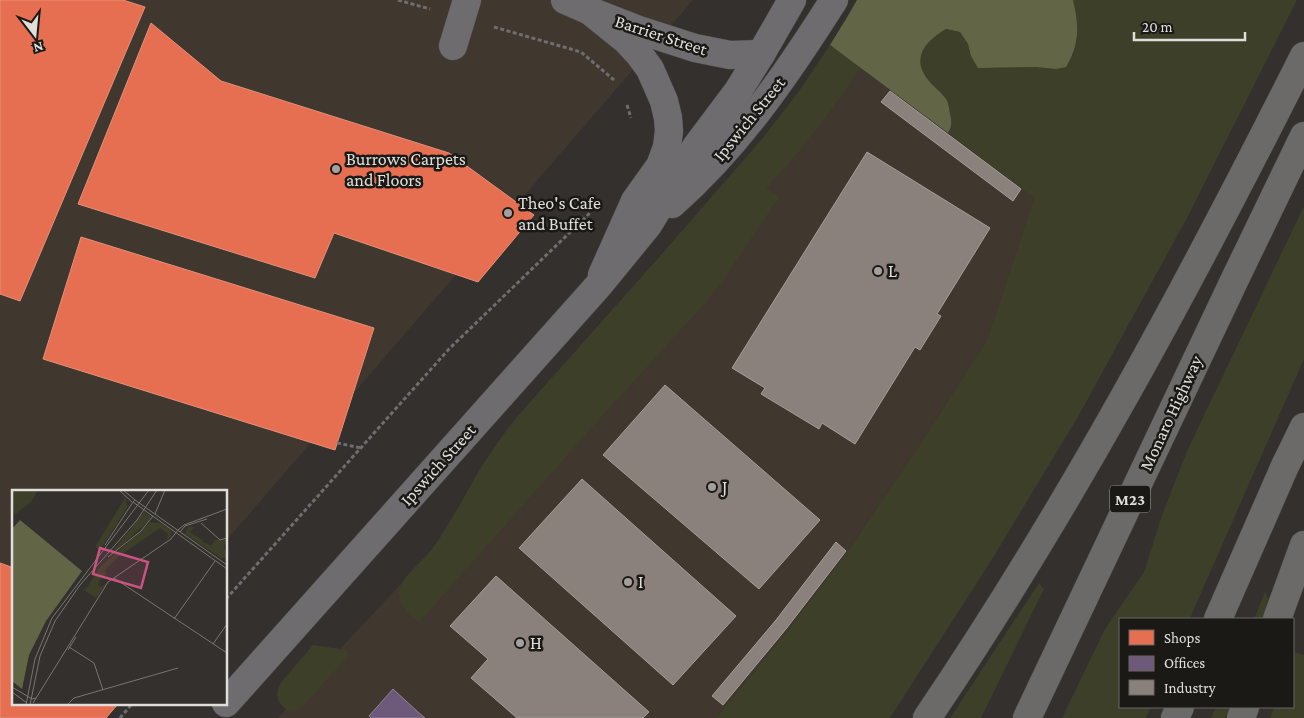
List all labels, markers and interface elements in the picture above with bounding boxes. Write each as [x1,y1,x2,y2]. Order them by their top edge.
north arrow [10,10,60,60]
scale bar [1134,10,1245,42]
street label: Barrier Street [612,11,711,60]
text: 20 m [1142,19,1173,35]
text: N [31,38,45,57]
street label: Ipswich Street [709,72,790,165]
place label: Burrows Carpets and Floors [346,149,466,190]
marker: Burrows Carpets and Floors [330,163,342,175]
place label: Theo's Cafe and Buffet [518,193,601,234]
marker: Theo's Cafe and Buffet [502,207,514,219]
place label: L [888,261,897,281]
marker: L [872,265,884,277]
street label: Monaro Highway [1136,352,1207,474]
street label: Ipswich Street [396,419,480,510]
place label: J [720,477,727,497]
marker: J [706,481,718,493]
road number: M23 [1110,486,1150,512]
inset map [12,490,228,706]
place label: I [638,572,643,592]
marker: I [622,576,634,588]
legend [1119,618,1294,708]
text: Shops [1164,630,1200,647]
place label: H [530,633,542,653]
marker: H [514,637,526,649]
text: Offices [1164,655,1205,671]
text: Industry [1164,680,1216,697]

